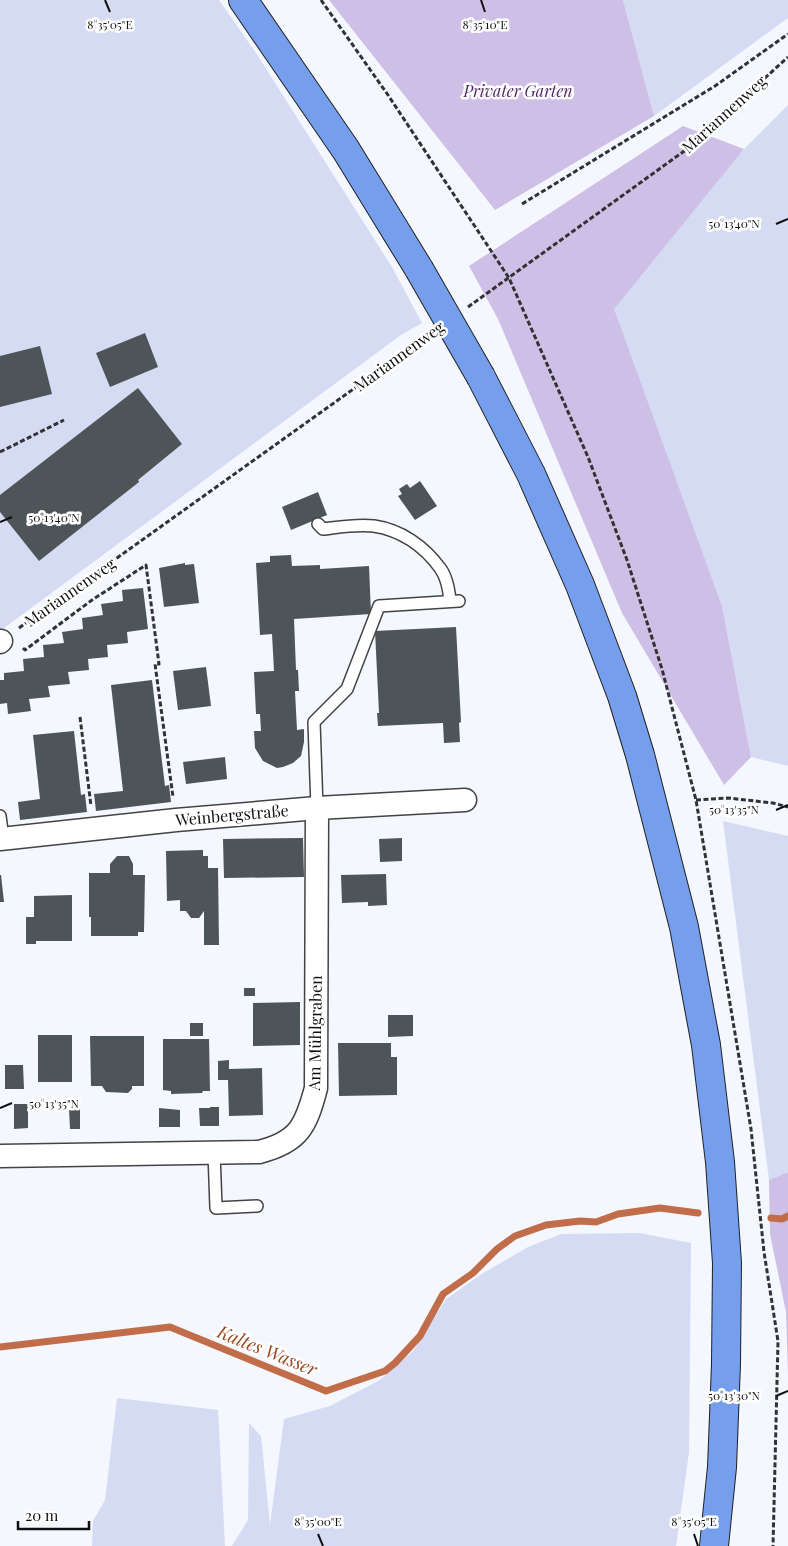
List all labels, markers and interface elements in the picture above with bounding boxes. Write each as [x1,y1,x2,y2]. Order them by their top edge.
text: 8°35'05"E [87,16,133,32]
text: 8°35'10"E [463,16,507,32]
street label: Mariannenweg [677,70,771,157]
park label: Privater Garten [462,80,573,101]
text: 50°13'40"N [708,215,760,231]
street label: Mariannenweg [349,315,449,396]
text: 50°13'40"N [28,509,80,525]
street label: Mariannenweg [20,552,120,631]
street label: Weinbergstraße [173,799,289,830]
text: 50°13'35"N [709,801,760,817]
street label: Am Mühlgraben [303,975,326,1092]
text: 50°13'35"N [29,1095,80,1111]
water label: Kaltes Wasser [213,1319,322,1381]
text: 50°13'30"N [708,1387,761,1403]
scale bar [18,1498,89,1530]
text: 20 m [25,1505,59,1525]
text: 8°35'00"E [294,1513,342,1529]
text: 8°35'05"E [671,1513,717,1529]

